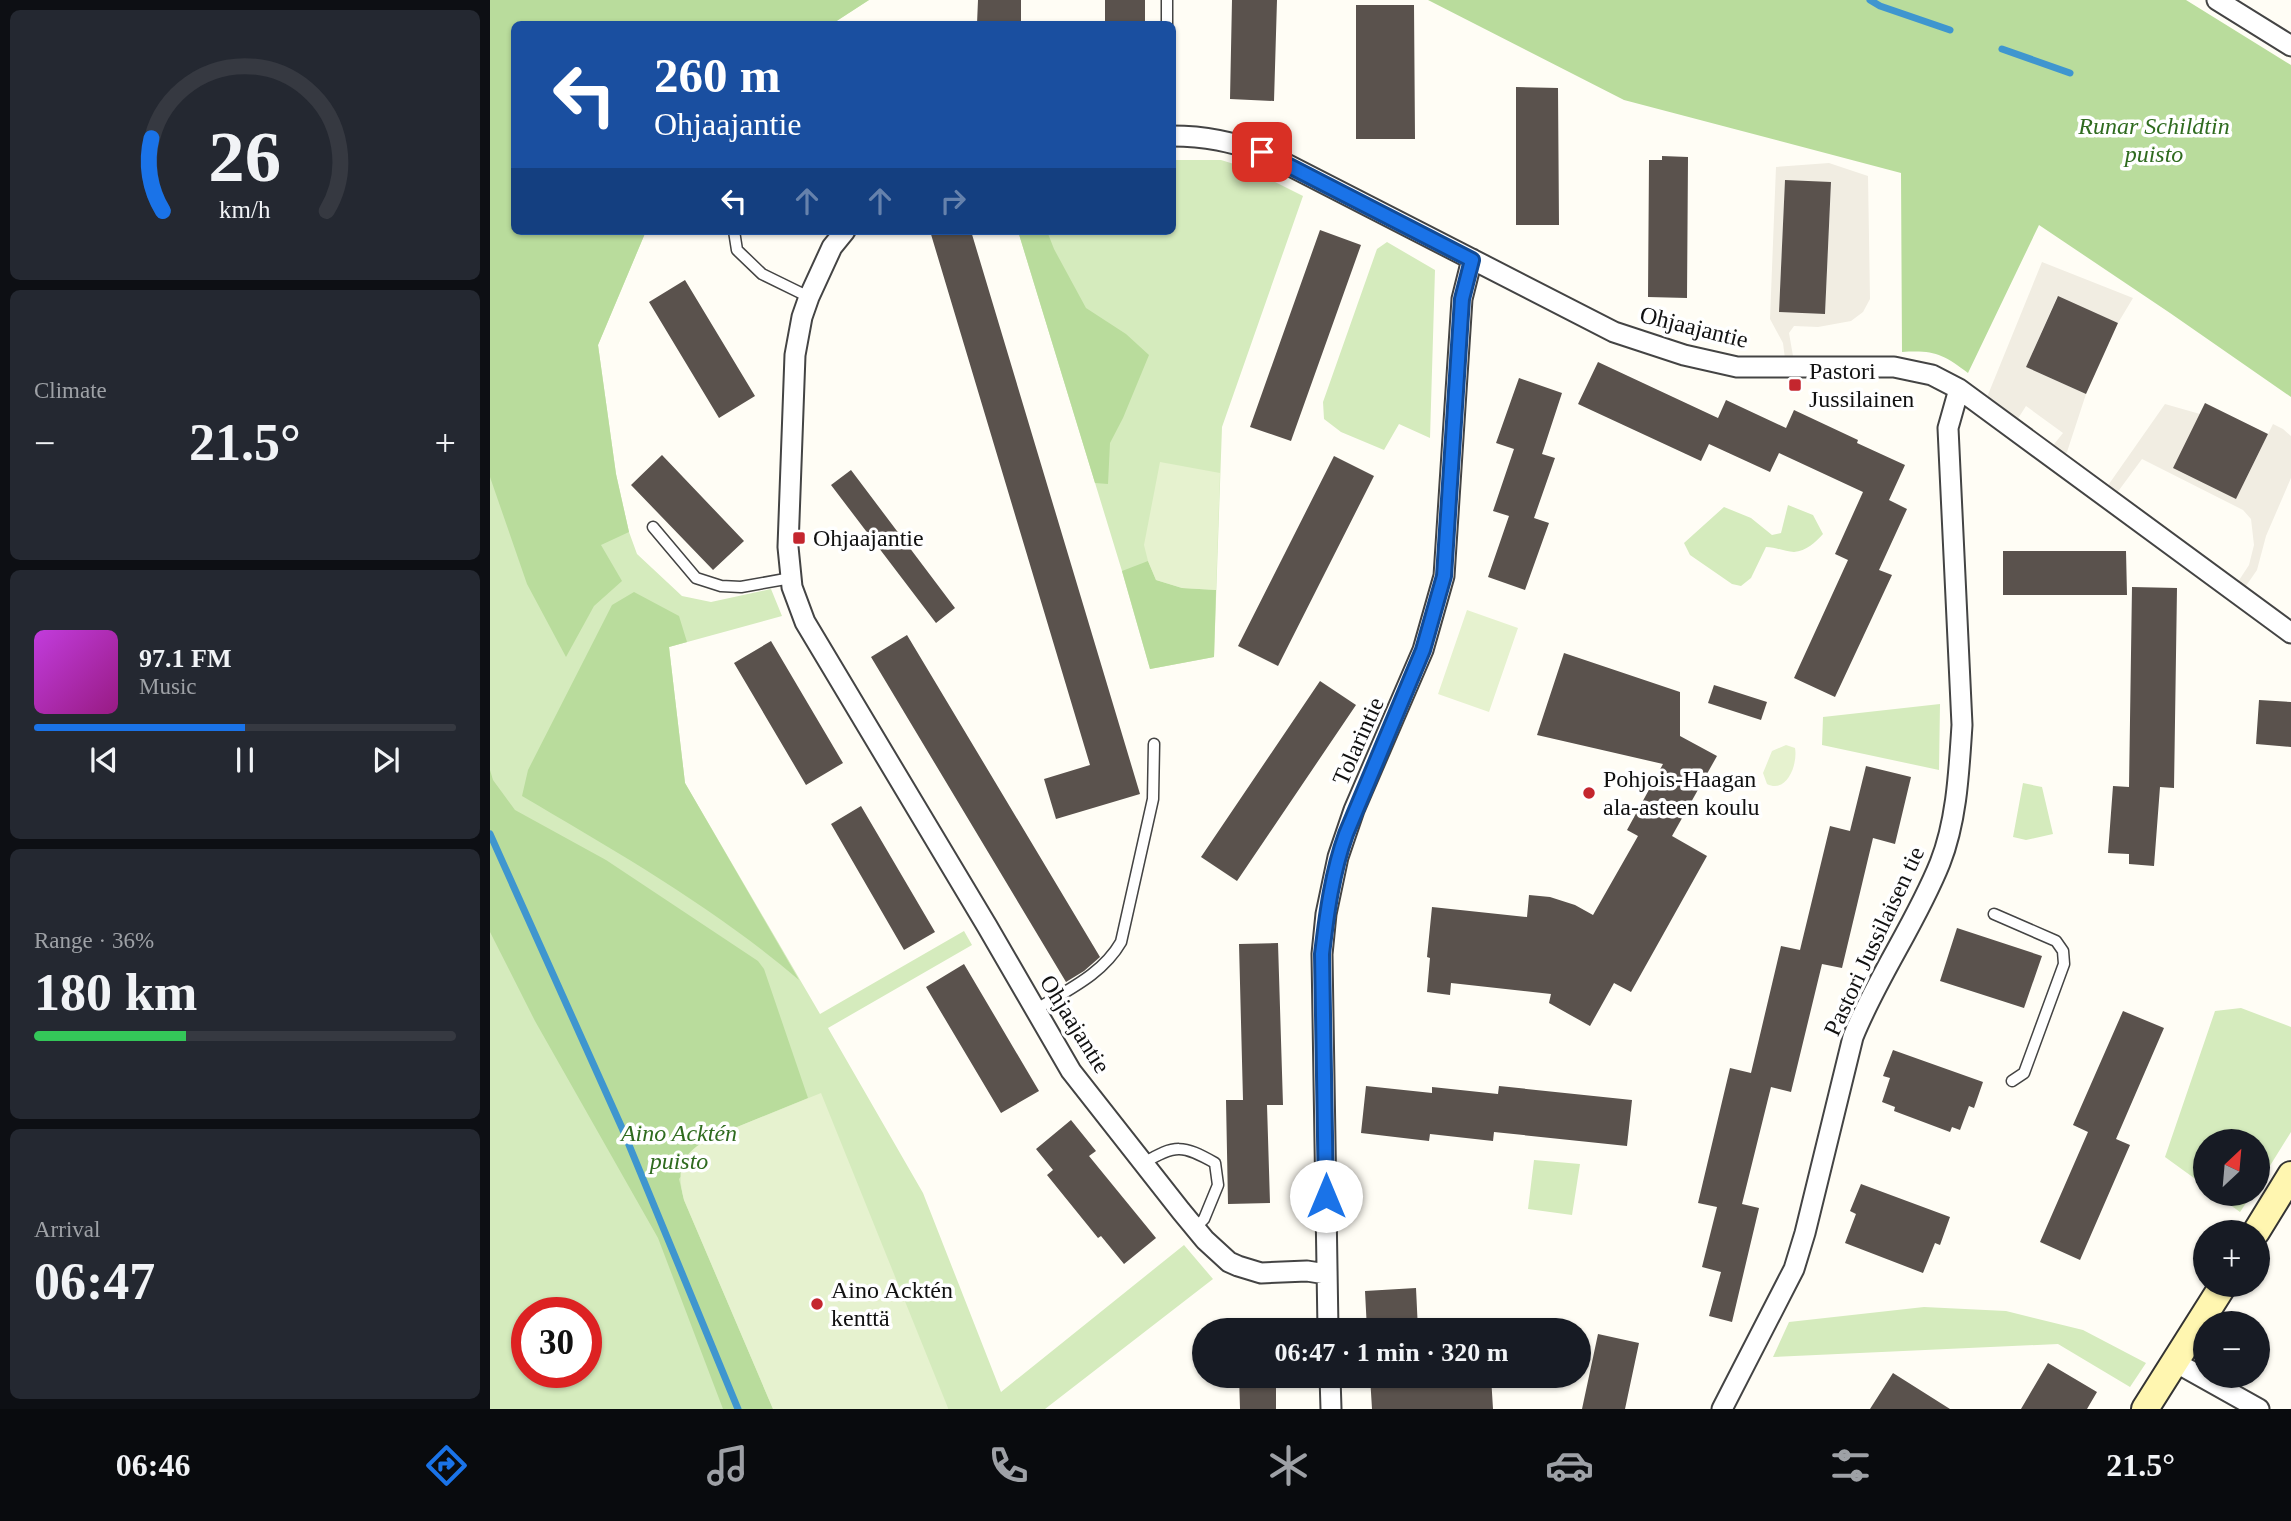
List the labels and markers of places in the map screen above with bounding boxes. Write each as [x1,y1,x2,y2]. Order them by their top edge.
pin [1232,122,1292,182]
place label: Pastori Jussilainen [1809,358,1914,412]
marker: Pastori Jussilainen [1787,377,1803,393]
place label: Ohjaajantie [813,525,924,551]
marker: Ohjaajantie [791,530,807,546]
place label: Pohjois-Haagan ala-asteen koulu [1603,766,1760,820]
marker: Pohjois-Haagan ala-asteen koulu [1581,785,1597,801]
place label: Aino Acktén kenttä [831,1277,953,1331]
marker: Aino Acktén kenttä [809,1296,825,1312]

